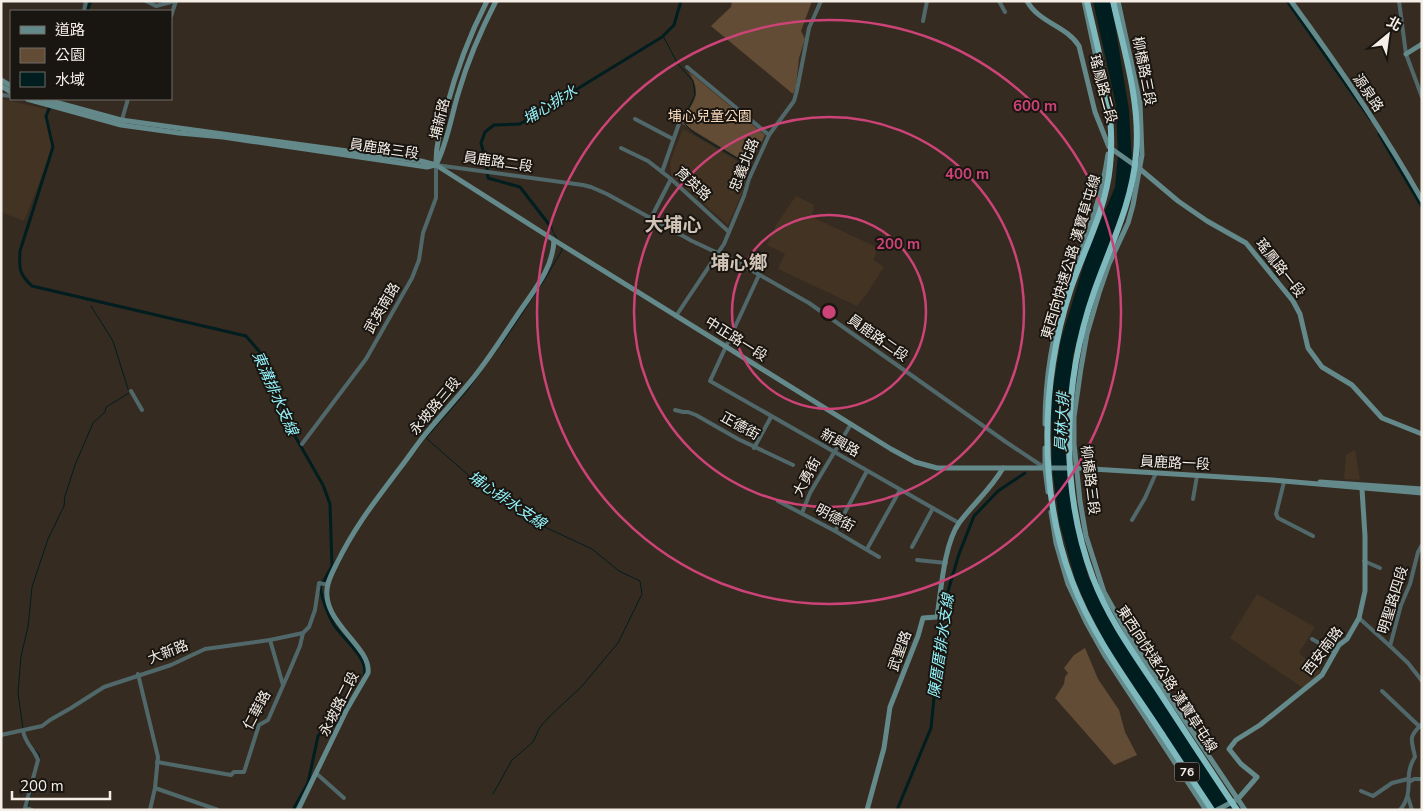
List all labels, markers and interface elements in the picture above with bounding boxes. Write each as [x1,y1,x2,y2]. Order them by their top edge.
legend [10,10,172,100]
north arrow [1363,10,1413,60]
text: 北 [1383,12,1405,36]
text: 道路 [55,20,85,40]
street label: 柳橋路三段 [1128,35,1160,107]
text: 公園 [55,45,85,65]
street label: 瑤鳳路二段 [1085,53,1121,125]
text: 水域 [55,70,85,90]
street label: 源泉路 [1348,70,1388,116]
water label: 埔心排水 [519,80,582,129]
street label: 埔新路 [426,96,454,142]
text: 600 m [1013,96,1057,116]
park label: 埔心兒童公園 [668,107,752,126]
street label: 員鹿路三段 [348,135,420,163]
street label: 忠義北路 [725,135,763,195]
street label: 員鹿路二段 [462,148,534,176]
street label: 育英路 [671,163,715,205]
text: 400 m [945,164,989,184]
street label: 東西向快速公路 漢寶草屯線 [1037,172,1105,342]
district label: 大埔心 [644,212,702,238]
text: 200 m [876,234,920,254]
street label: 瑤鳳路一段 [1251,235,1309,301]
district label: 埔心鄉 [710,250,768,276]
street label: 武英南路 [360,279,404,337]
centre of rings [820,303,838,321]
street label: 員鹿路二段 [844,310,912,366]
street label: 中正路一段 [701,312,771,366]
water label: 東溝排水支線 [248,348,303,440]
street label: 永坡路三段 [405,373,465,439]
water label: 員林大排 [1050,390,1074,452]
street label: 正德街 [717,408,763,444]
street label: 新興路 [817,425,863,461]
street label: 柳橋路三段 [1076,444,1104,516]
street label: 員鹿路一段 [1140,452,1210,474]
street label: 大勇街 [789,454,825,500]
water label: 埔心排水支線 [464,467,552,535]
street label: 明德街 [812,500,858,536]
street label: 明聖路四段 [1374,564,1412,636]
water label: 陳厝厝排水支線 [924,591,958,699]
street label: 東西向快速公路 漢寶草屯線 [1112,602,1222,756]
street label: 西安南路 [1299,623,1347,679]
street label: 武聖路 [884,628,916,674]
street label: 大新路 [145,636,191,668]
street label: 永坡路二段 [315,669,363,739]
street label: 仁華路 [239,687,275,733]
road number: 76 [1174,762,1200,782]
scale bar [12,768,110,800]
text: 200 m [20,776,64,796]

